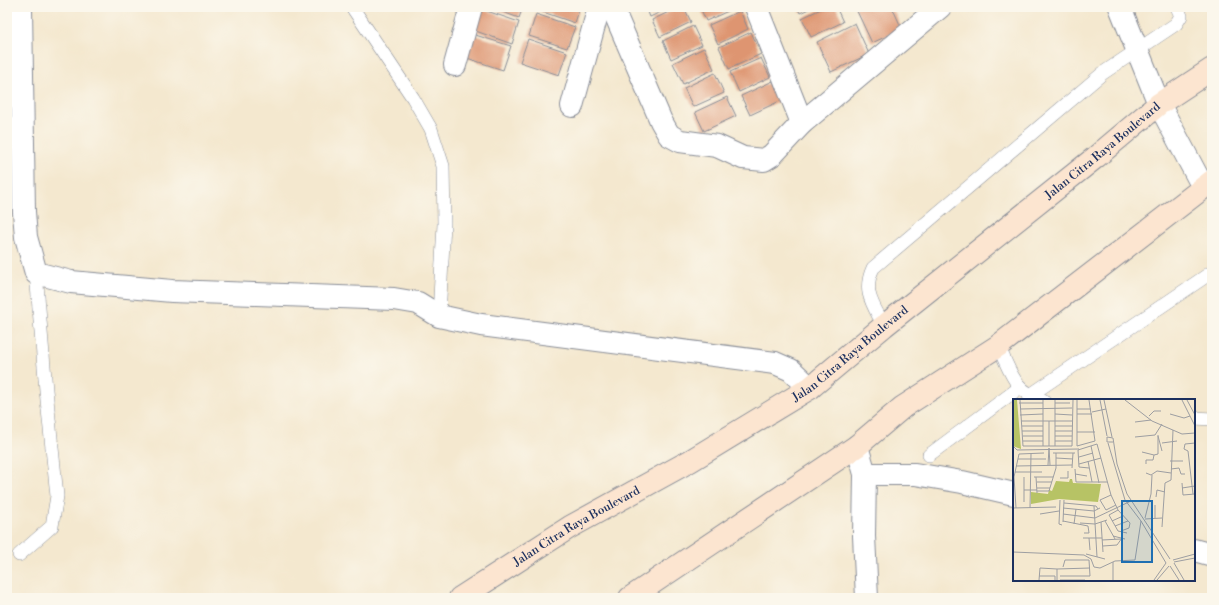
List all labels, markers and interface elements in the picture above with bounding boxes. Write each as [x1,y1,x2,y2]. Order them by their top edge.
street label: Jalan Citra Raya Boulevard [1041,99,1163,203]
street label: Jalan Citra Raya Boulevard [788,302,911,405]
inset map [1013,399,1195,581]
street label: Jalan Citra Raya Boulevard [509,482,643,570]

